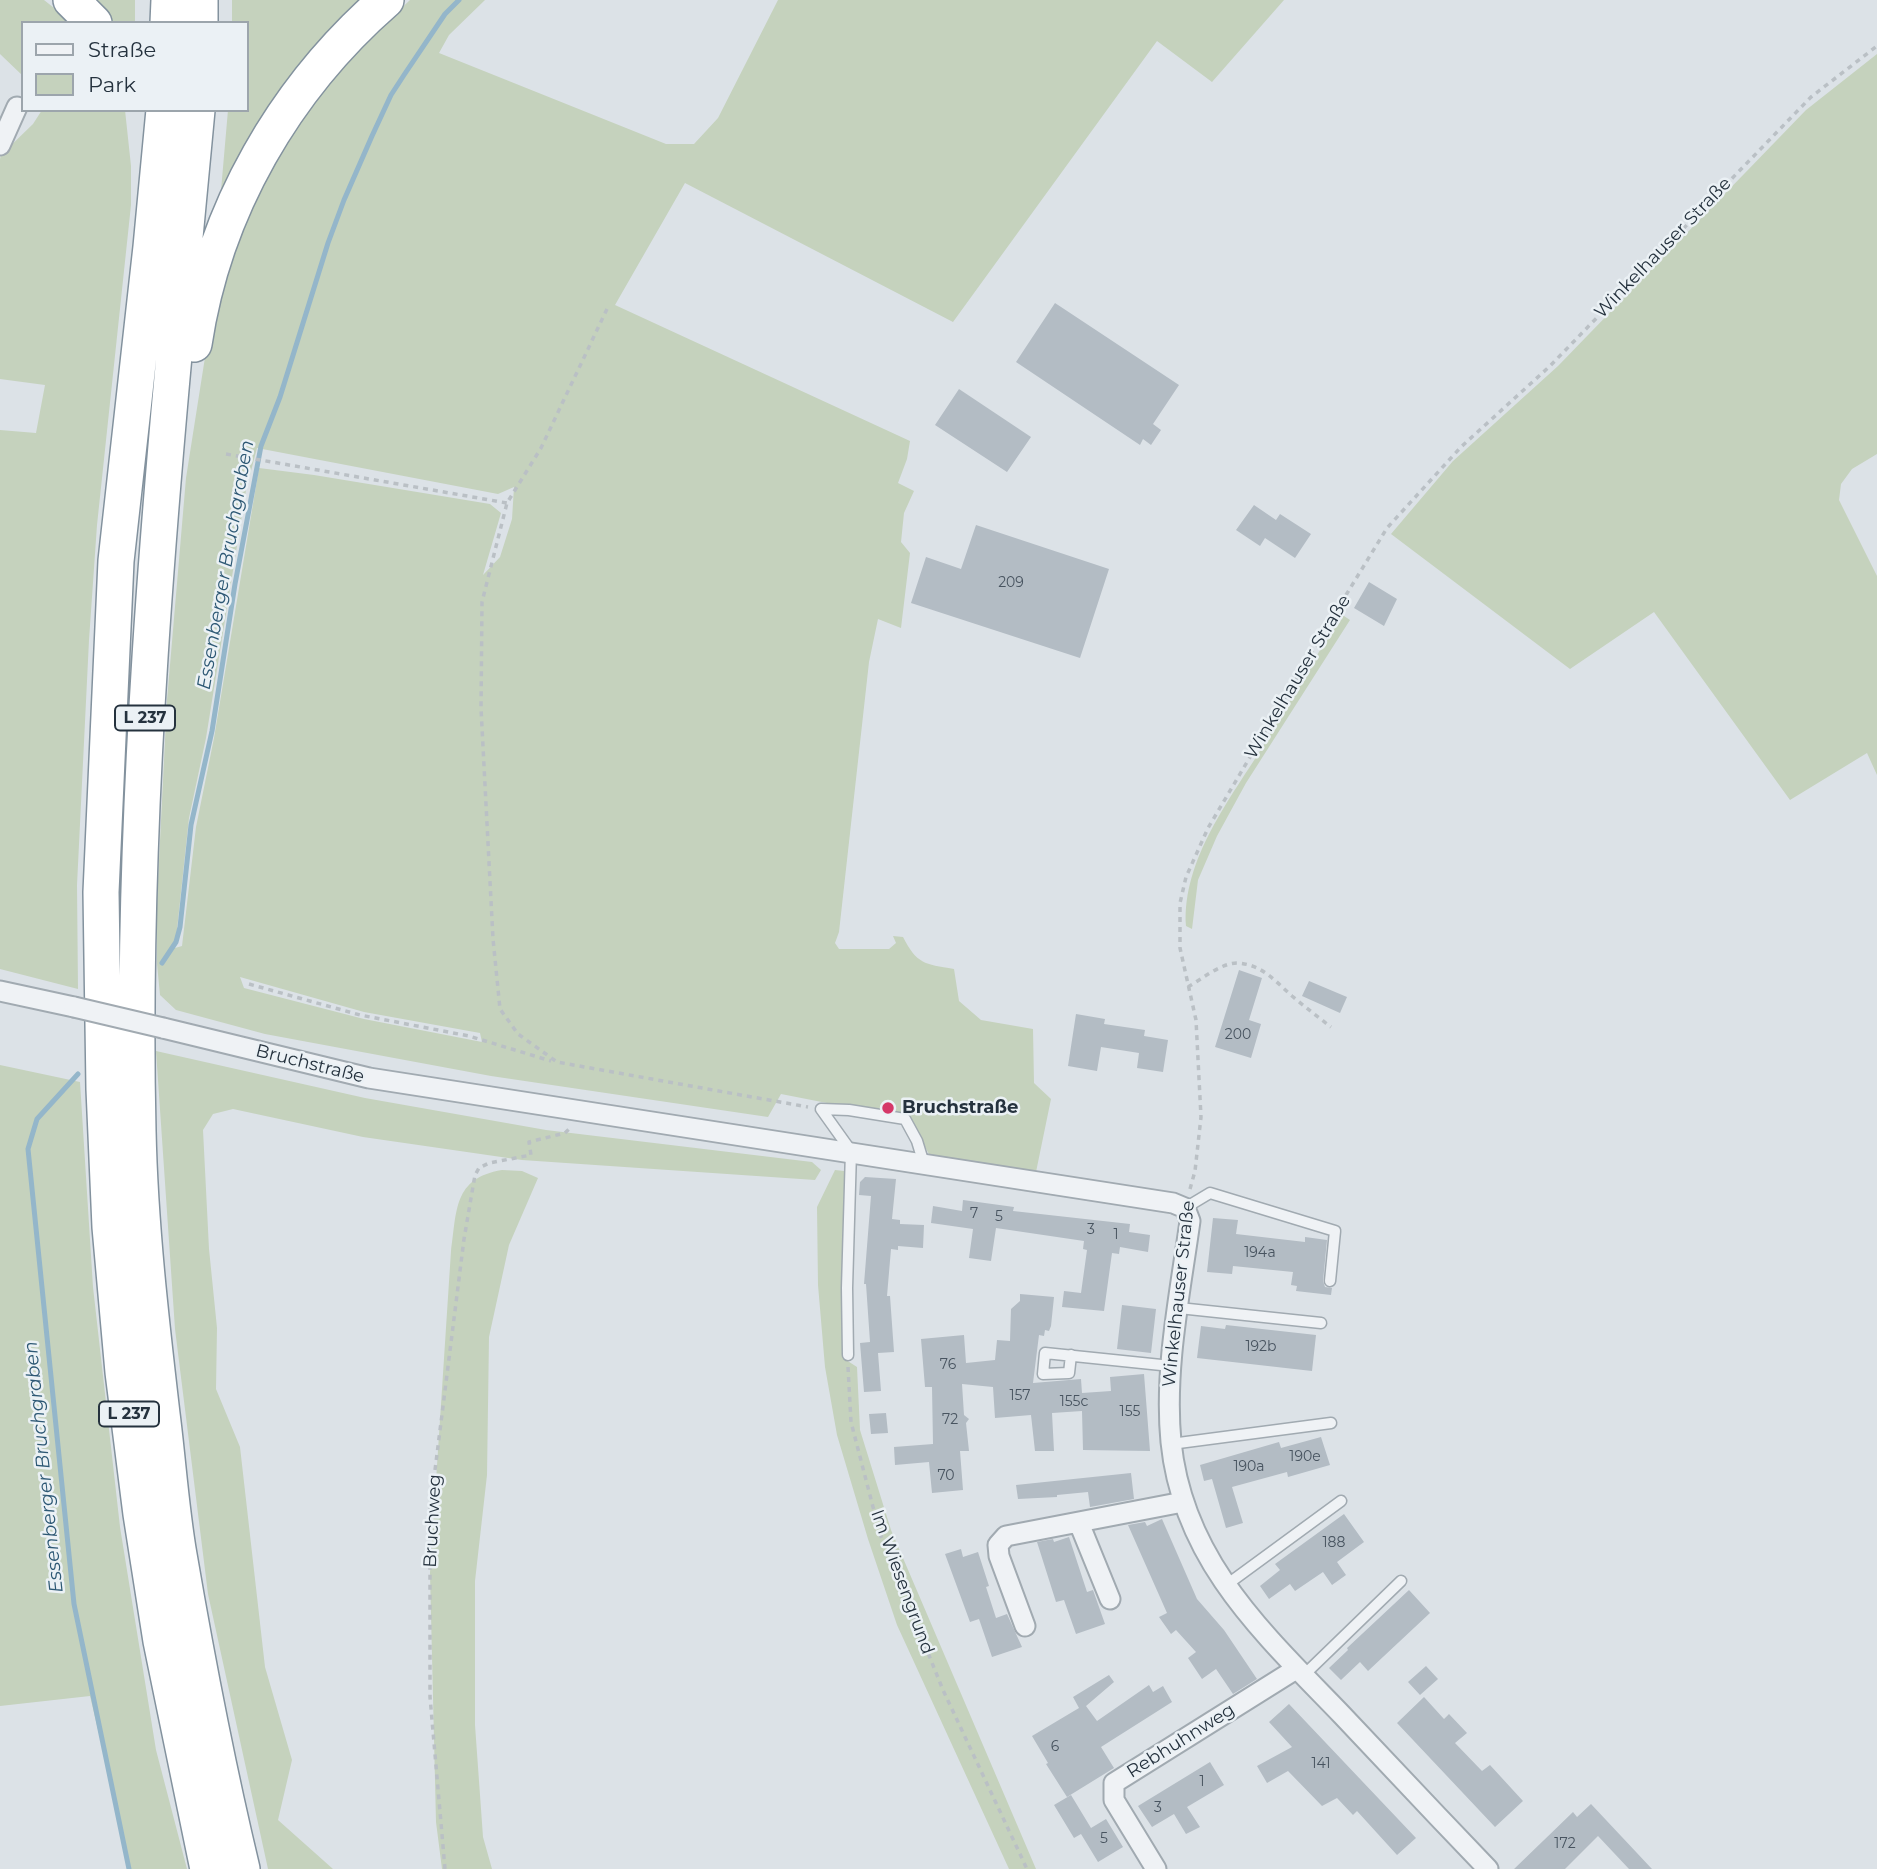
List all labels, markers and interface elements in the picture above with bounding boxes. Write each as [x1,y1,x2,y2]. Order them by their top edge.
legend [21,21,248,112]
text: Straße [88,37,156,62]
text: Park [88,72,136,97]
street label: Winkelhauser Straße [1590,173,1736,323]
water label: Essenberger Bruchgraben [193,439,259,691]
house number: 209 [998,575,1024,591]
street label: Winkelhauser Straße [1240,591,1356,763]
road number: L 237 [115,706,175,730]
house number: 200 [1225,1027,1251,1043]
street label: Bruchstraße [253,1040,367,1088]
place label: Bruchstraße [902,1097,1018,1119]
marker: Bruchstraße [880,1100,896,1116]
street label: Winkelhauser Straße [1158,1200,1200,1388]
house number: 7 [970,1206,978,1222]
house number: 5 [995,1209,1003,1225]
house number: 3 [1087,1222,1095,1238]
house number: 1 [1113,1227,1119,1243]
house number: 194a [1244,1245,1276,1261]
house number: 192b [1245,1339,1277,1355]
water label: Essenberger Bruchgraben [19,1340,69,1594]
house number: 76 [940,1357,956,1373]
house number: 157 [1009,1388,1031,1404]
house number: 155c [1060,1394,1088,1410]
road number: L 237 [99,1402,159,1426]
house number: 155 [1120,1404,1140,1420]
house number: 72 [942,1412,958,1428]
house number: 190e [1289,1449,1321,1465]
house number: 190a [1233,1459,1265,1475]
house number: 70 [937,1468,955,1484]
street label: Bruchweg [420,1474,446,1568]
street label: Im Wiesengrund [866,1507,938,1657]
house number: 188 [1323,1535,1345,1551]
street label: Rebhuhnweg [1123,1699,1239,1783]
house number: 6 [1051,1739,1059,1755]
house number: 141 [1311,1756,1331,1772]
house number: 1 [1199,1774,1205,1790]
house number: 3 [1154,1800,1162,1816]
house number: 5 [1100,1831,1108,1847]
house number: 172 [1554,1836,1576,1852]

